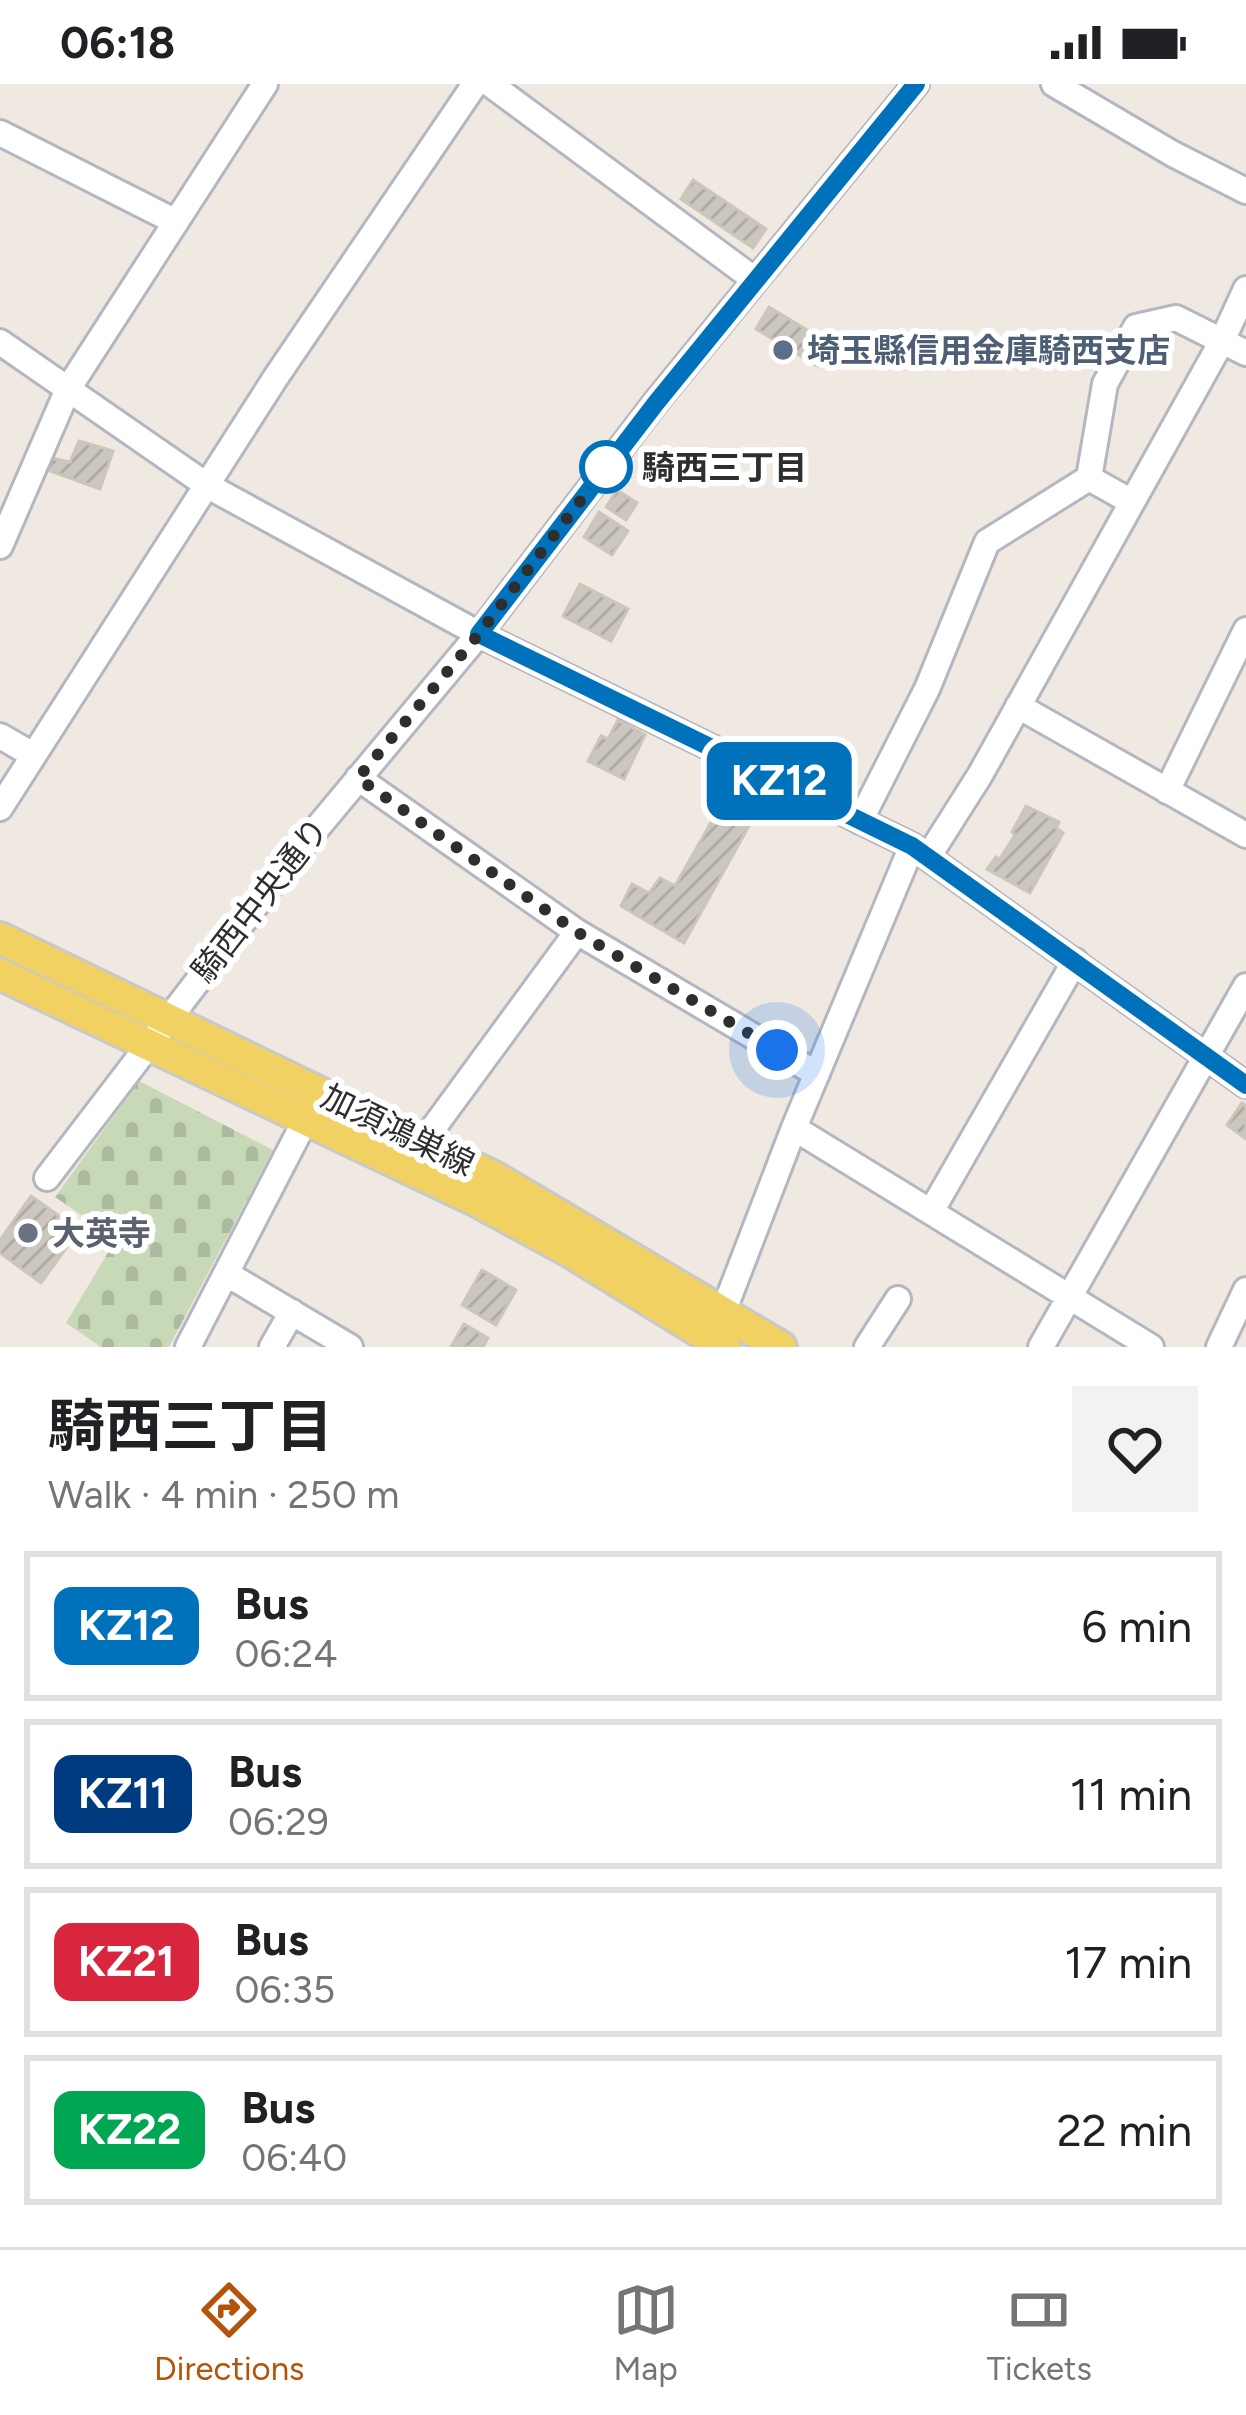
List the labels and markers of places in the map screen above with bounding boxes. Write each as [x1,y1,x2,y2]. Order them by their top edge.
place label: 埼玉縣信用金庫騎西支店 [807,331,1170,370]
marker: 埼玉縣信用金庫騎西支店 [770,337,796,363]
marker: 騎西三丁目 [581,442,631,492]
place label: 騎西三丁目 [642,448,807,487]
place label: 大英寺 [52,1214,151,1253]
marker: 大英寺 [15,1220,41,1246]

